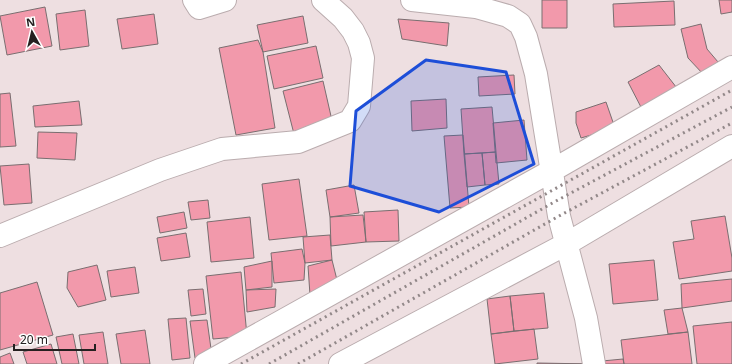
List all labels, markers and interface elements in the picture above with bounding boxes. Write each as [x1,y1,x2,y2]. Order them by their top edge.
north arrow [12,12,52,52]
text: N [25,14,36,30]
scale bar [14,326,95,352]
text: 20 m [20,331,48,348]

